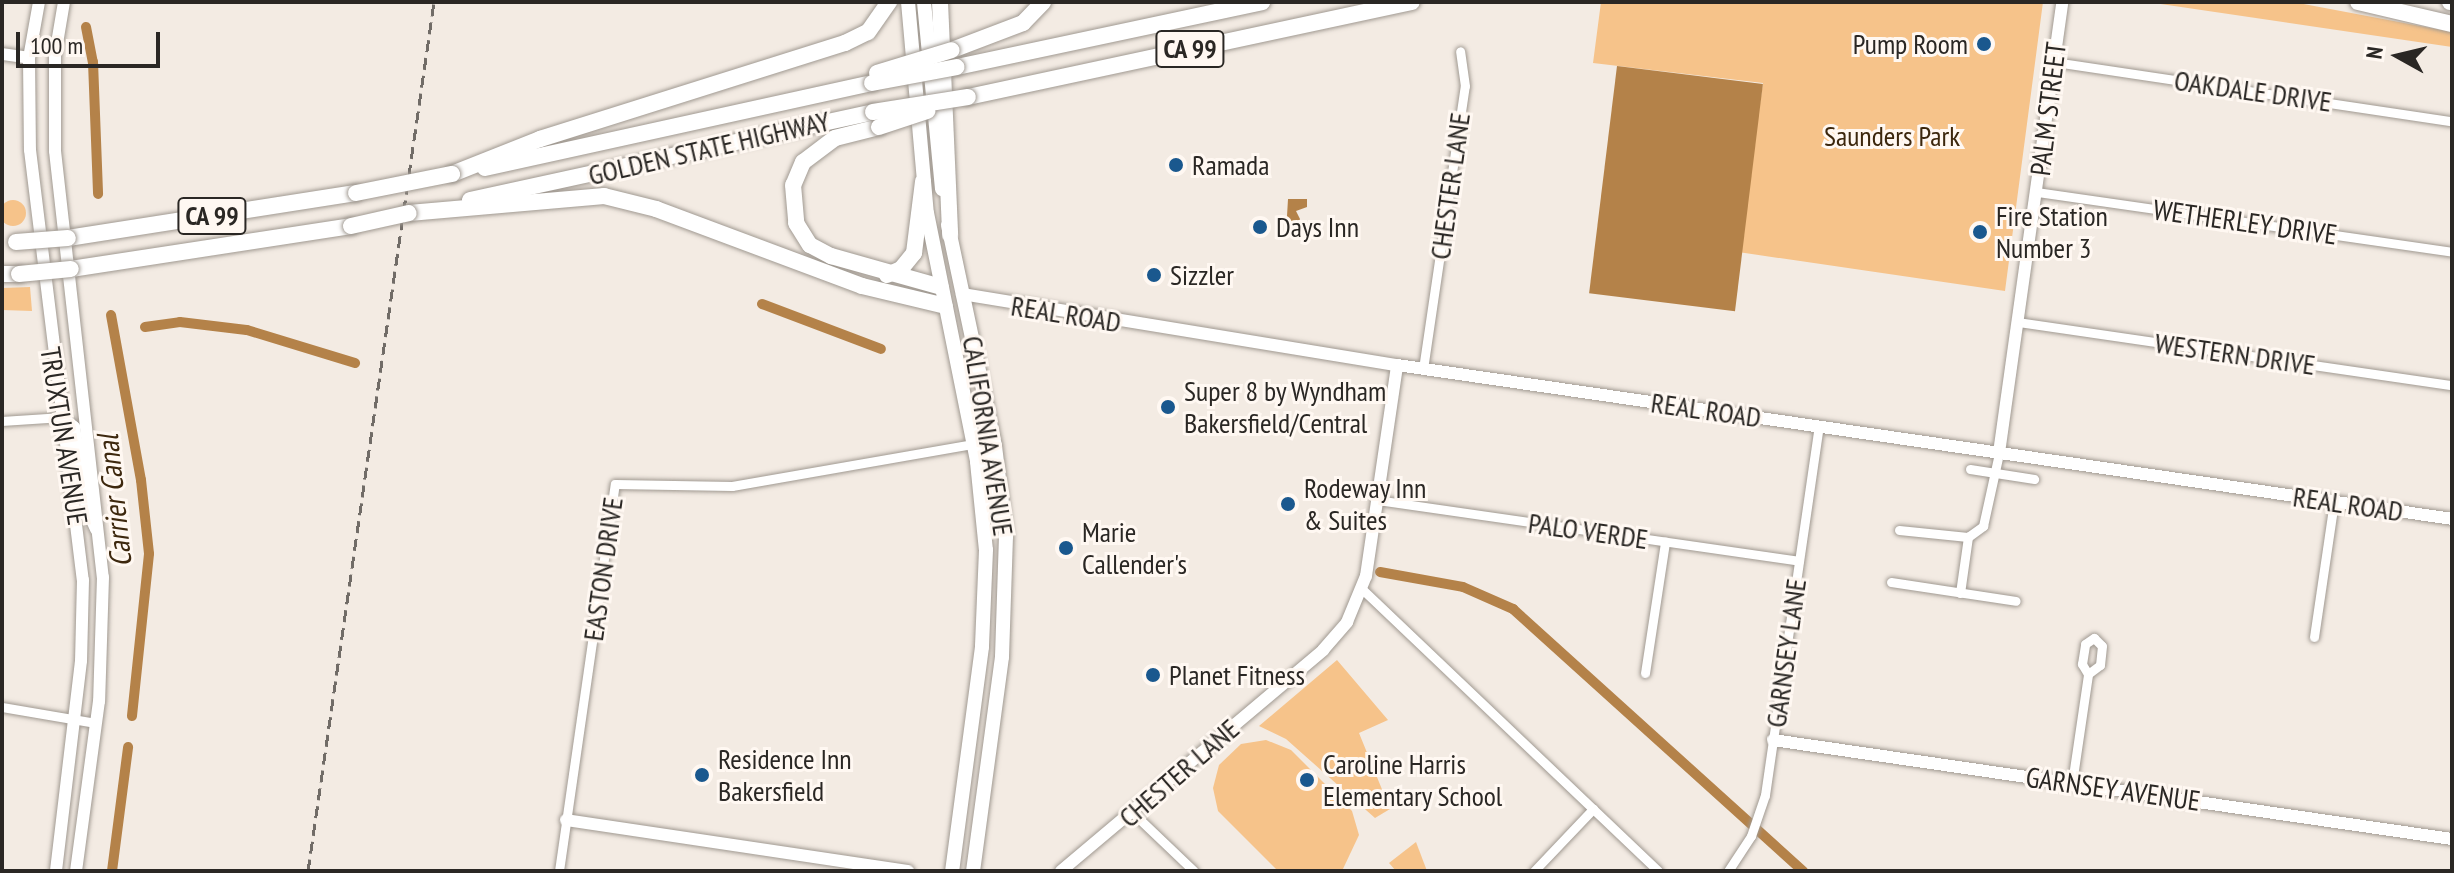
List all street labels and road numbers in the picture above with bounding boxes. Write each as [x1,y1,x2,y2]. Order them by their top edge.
road number: CA 99 [1154,27,1226,71]
street label: PALM STREET [2023,40,2073,178]
street label: OAKDALE DRIVE [2172,63,2334,119]
street label: GOLDEN STATE HIGHWAY [585,104,833,192]
street label: CHESTER LANE [1423,110,1477,262]
street label: WETHERLEY DRIVE [2151,192,2339,252]
road number: CA 99 [176,194,248,238]
street label: REAL ROAD [1008,289,1124,339]
street label: WESTERN DRIVE [2153,326,2317,382]
street label: CALIFORNIA AVENUE [955,333,1021,539]
street label: TRUXTUN AVENUE [33,344,95,528]
street label: REAL ROAD [1648,386,1764,434]
street label: REAL ROAD [2290,480,2406,528]
street label: EASTON DRIVE [576,495,630,643]
street label: PALO VERDE [1526,506,1650,556]
street label: GARNSEY LANE [1759,576,1813,730]
street label: CHESTER LANE [1112,712,1246,834]
street label: GARNSEY AVENUE [2023,760,2203,818]

